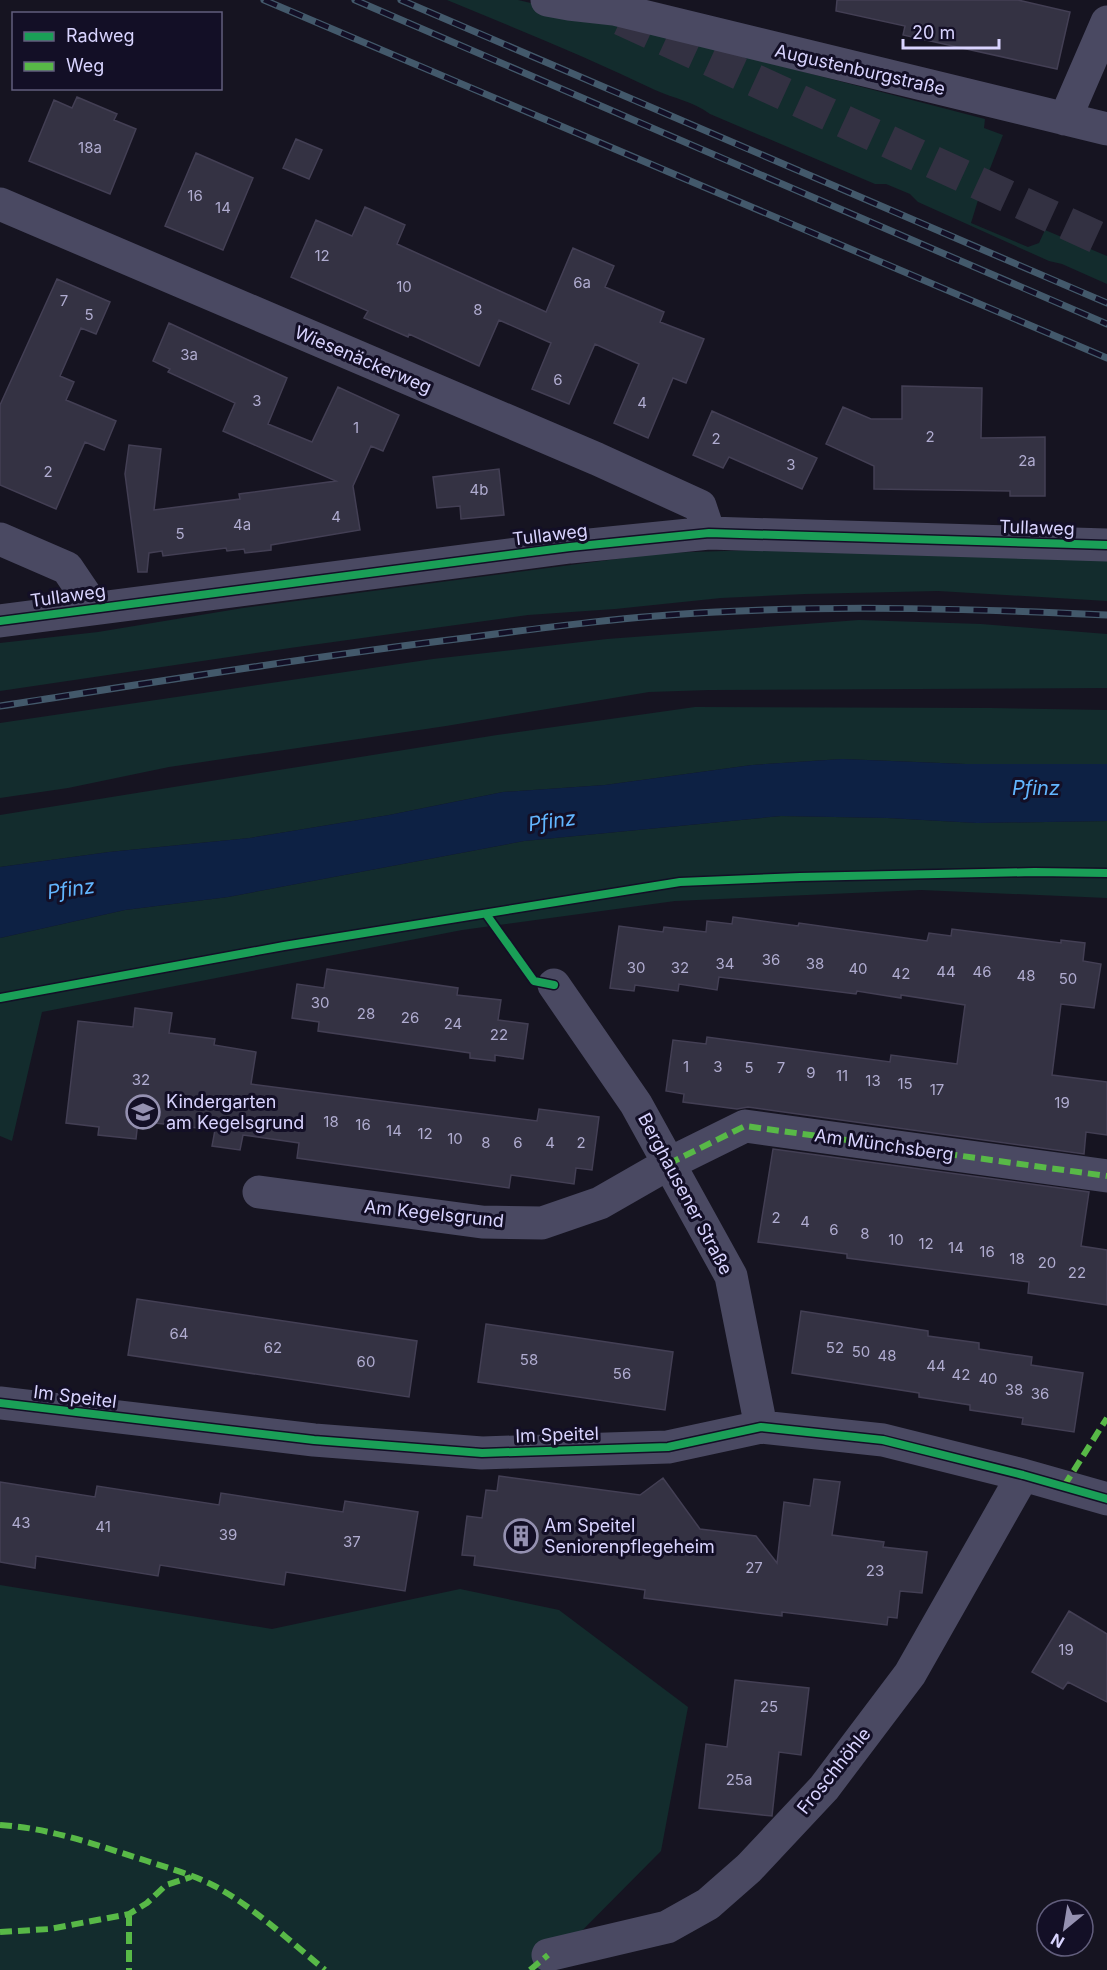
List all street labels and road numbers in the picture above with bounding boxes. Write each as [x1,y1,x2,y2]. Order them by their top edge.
street label: Augustenburgstraße [773,40,947,99]
street label: Wiesenäckerweg [292,321,435,398]
street label: Tullaweg [999,516,1075,539]
street label: Tullaweg [511,519,589,550]
street label: Tullaweg [29,580,107,611]
street label: Berghausener Straße [634,1109,737,1278]
street label: Am Münchsberg [813,1124,955,1165]
street label: Am Kegelsgrund [363,1196,505,1231]
street label: Im Speitel [32,1381,118,1412]
street label: Im Speitel [515,1423,599,1446]
street label: Froschhöhle [792,1723,875,1818]

